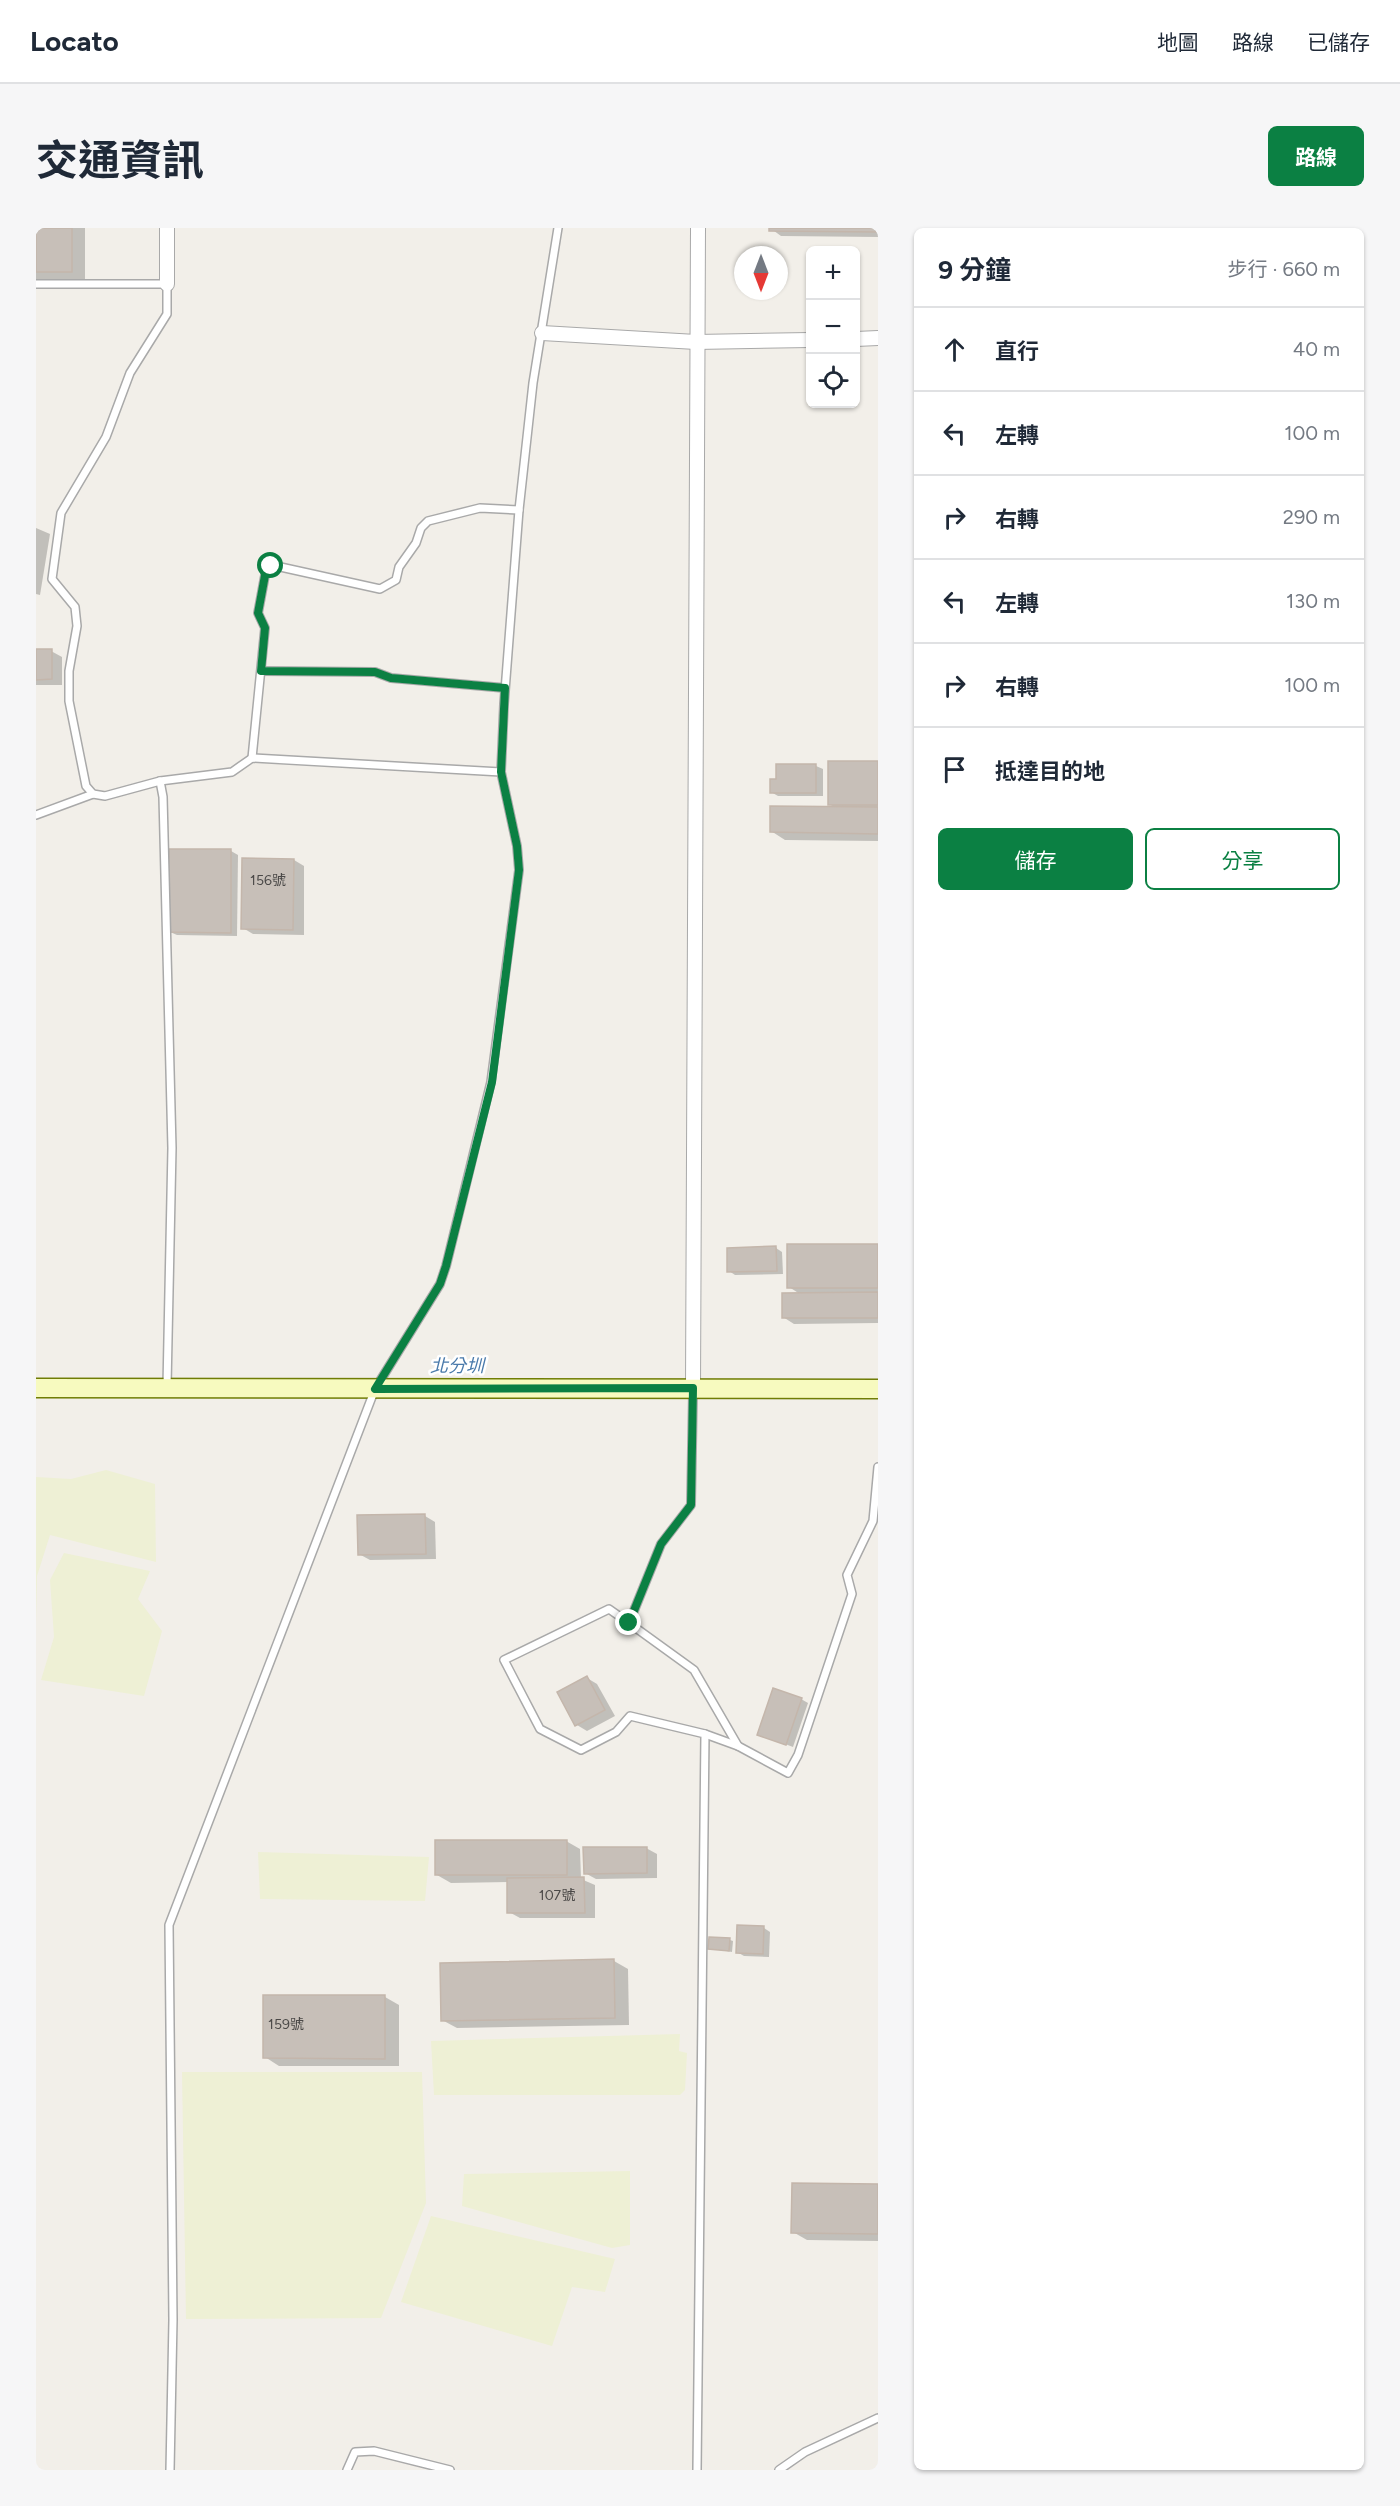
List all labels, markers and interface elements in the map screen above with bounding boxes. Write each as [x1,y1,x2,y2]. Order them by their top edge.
text: Locato [30,24,119,58]
text: 地圖 [1157,30,1199,55]
text: 路線 [1232,30,1274,55]
text: 已儲存 [1307,30,1370,55]
button: 路線 [1268,126,1364,186]
text: 交通資訊 [36,135,204,186]
north arrow [734,246,788,300]
map controls [806,246,860,408]
button: + [806,246,860,300]
text: 9 分鐘 [938,254,1011,286]
text: 步行 · 660 m [1228,257,1340,281]
button: − [806,300,860,354]
icon: ahead [938,333,971,366]
text: 40 m [1293,337,1340,361]
text: 直行 [995,338,1039,365]
button: locate [806,354,860,408]
icon: left [938,417,971,450]
text: 100 m [1284,421,1340,445]
text: 左轉 [995,422,1039,449]
icon: right [938,501,971,534]
text: 290 m [1283,505,1340,529]
text: 右轉 [995,506,1039,533]
route start [257,552,283,578]
icon: left [938,585,971,618]
text: 130 m [1286,589,1340,613]
text: 左轉 [995,590,1039,617]
icon: right [938,669,971,702]
text: 100 m [1284,673,1340,697]
text: 右轉 [995,674,1039,701]
icon: arrive [938,753,971,786]
text: 抵達目的地 [995,758,1105,785]
button: 儲存 [938,828,1133,890]
button: 分享 [1145,828,1340,890]
house number: 156號 [250,872,286,889]
water label: 北分圳 [430,1355,487,1377]
route end [615,1609,641,1635]
house number: 107號 [539,1887,575,1904]
house number: 159號 [268,2016,304,2033]

